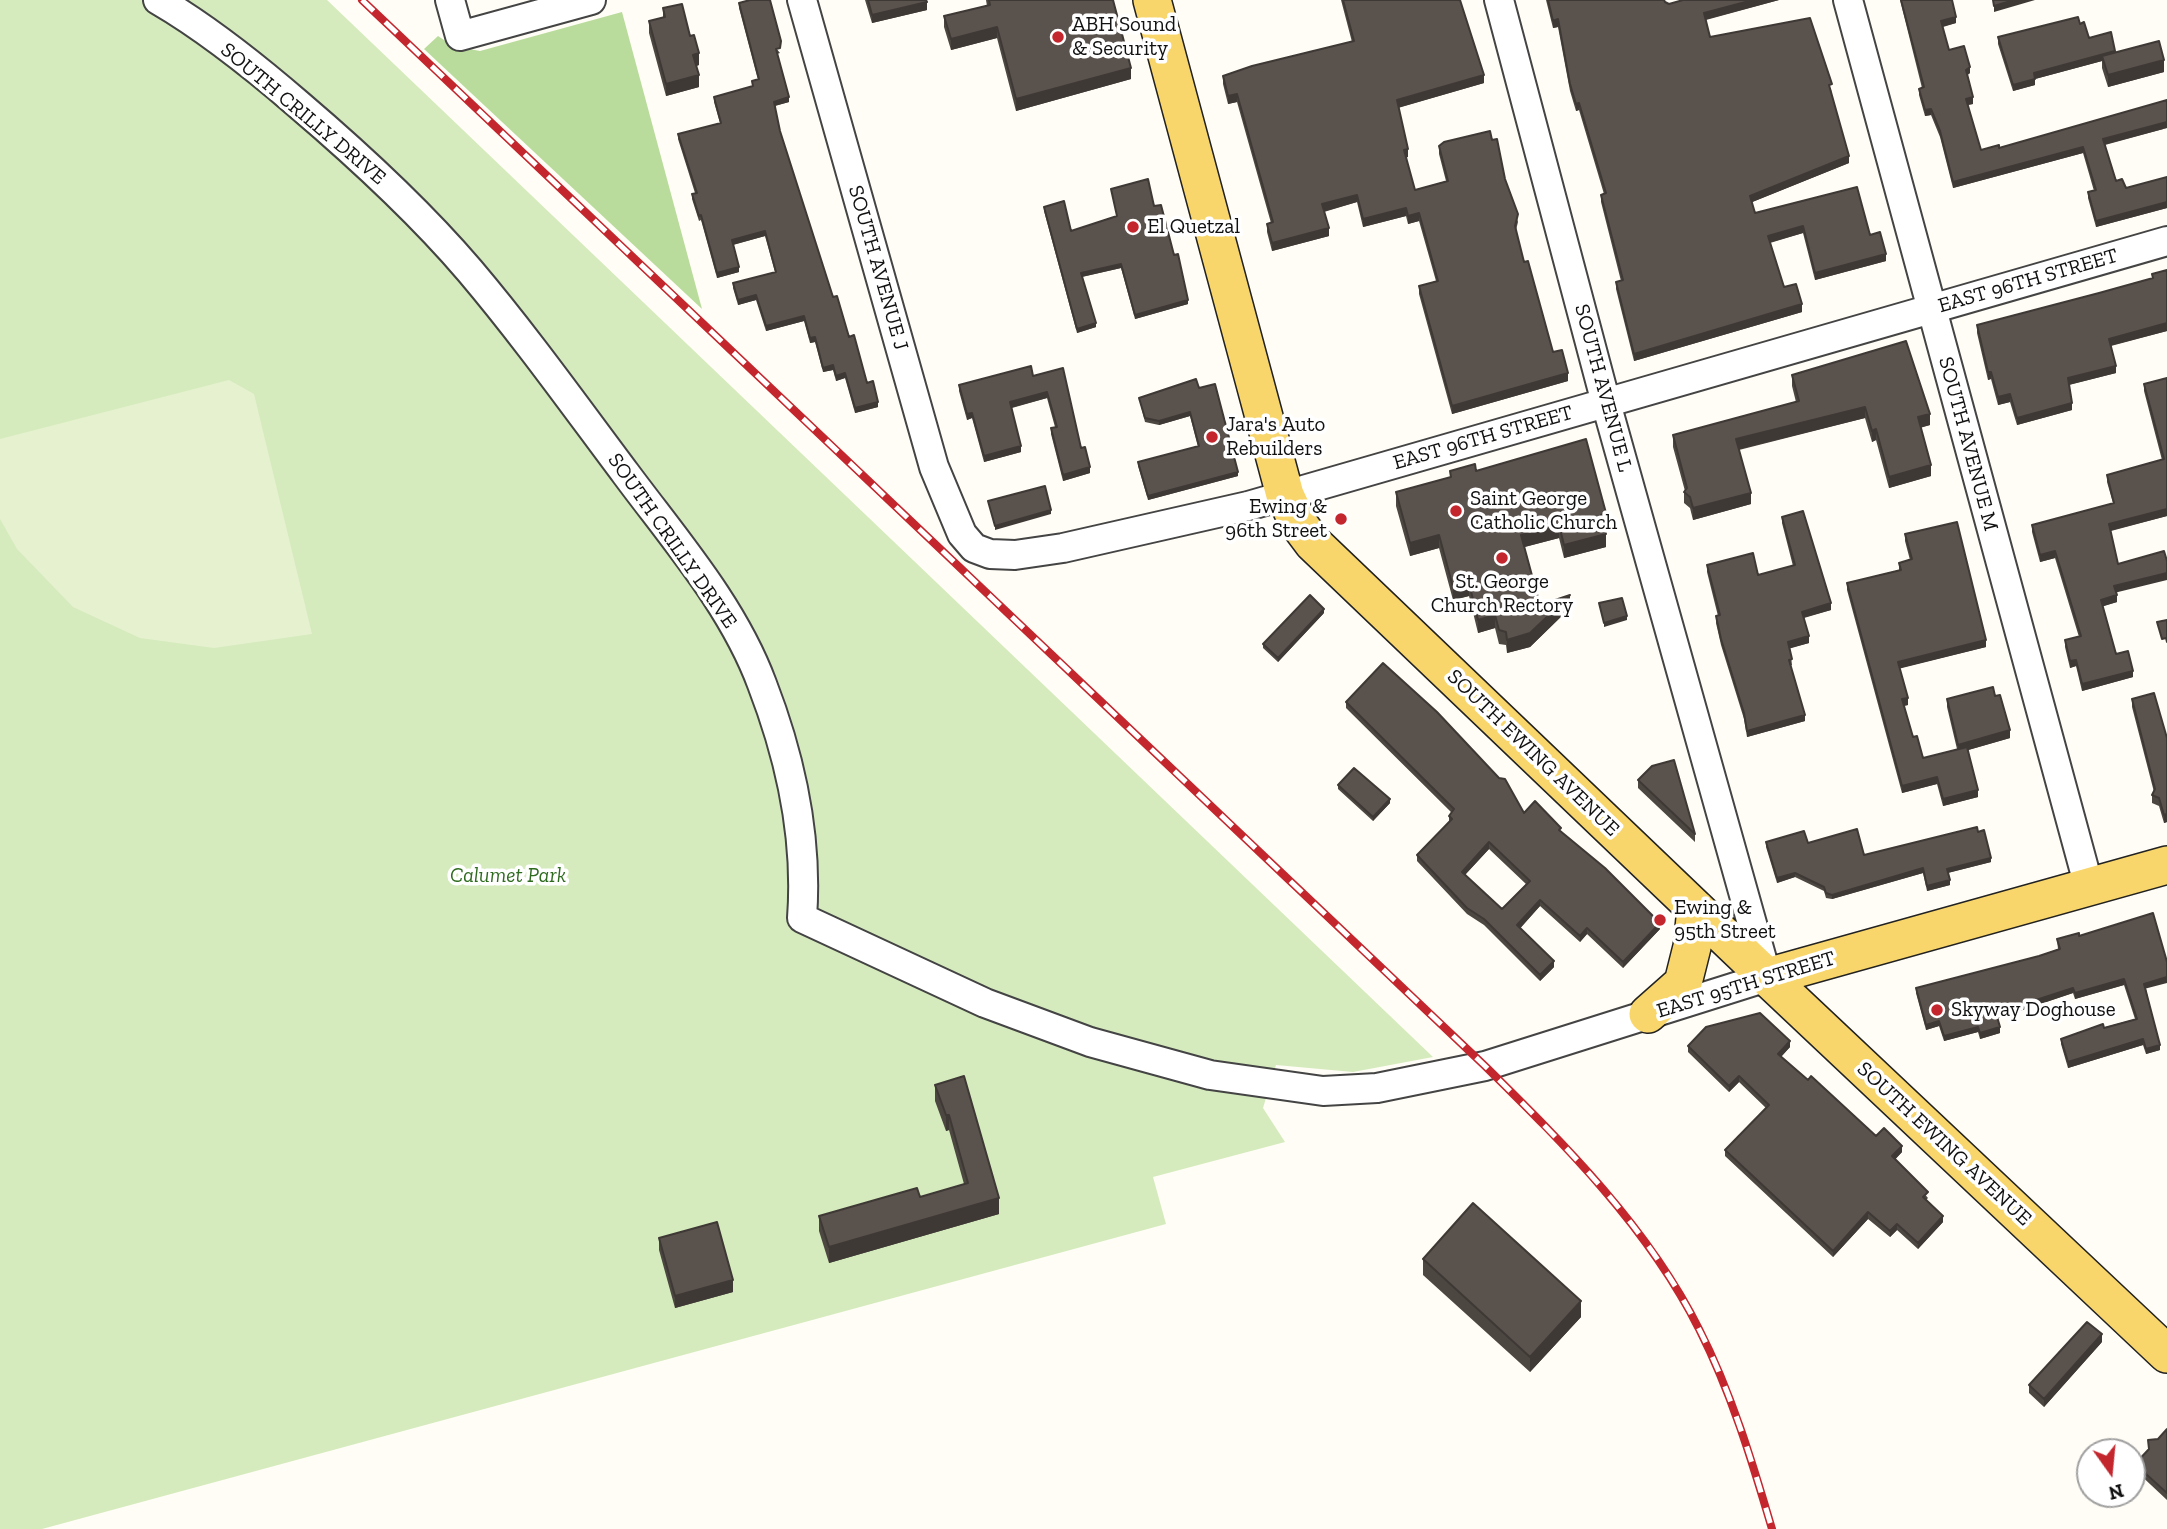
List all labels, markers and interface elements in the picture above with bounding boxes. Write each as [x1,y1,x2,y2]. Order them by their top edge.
place label: ABH Sound & Security [1072,12,1176,62]
marker: ABH Sound & Security [1050,29,1066,45]
street label: SOUTH CRILLY DRIVE [215,37,391,191]
street label: SOUTH AVENUE J [842,183,914,353]
place label: El Quetzal [1147,214,1240,240]
marker: El Quetzal [1125,219,1141,235]
street label: EAST 96TH STREET [1935,243,2121,319]
street label: SOUTH AVENUE L [1569,302,1637,474]
street label: SOUTH AVENUE M [1933,354,2003,534]
street label: EAST 96TH STREET [1390,400,1576,476]
place label: Jara's Auto Rebuilders [1226,412,1325,462]
marker: Jara's Auto Rebuilders [1204,429,1220,445]
street label: SOUTH CRILLY DRIVE [602,449,742,633]
place label: Saint George Catholic Church [1470,486,1617,536]
place label: Ewing & 96th Street [1225,494,1327,544]
marker: Saint George Catholic Church [1448,503,1464,519]
marker: Ewing & 96th Street [1333,511,1349,527]
marker: St. George Church Rectory [1494,550,1510,566]
place label: St. George Church Rectory [1431,569,1573,619]
street label: SOUTH EWING AVENUE [1442,664,1624,842]
park label: Calumet Park [450,863,566,889]
place label: Ewing & 95th Street [1674,895,1776,945]
marker: Ewing & 95th Street [1652,912,1668,928]
street label: EAST 95TH STREET [1654,946,1838,1024]
place label: Skyway Doghouse [1951,997,2116,1023]
marker: Skyway Doghouse [1929,1002,1945,1018]
street label: SOUTH EWING AVENUE [1852,1057,2036,1231]
north arrow [2076,1438,2146,1508]
text: N [2106,1479,2126,1505]

